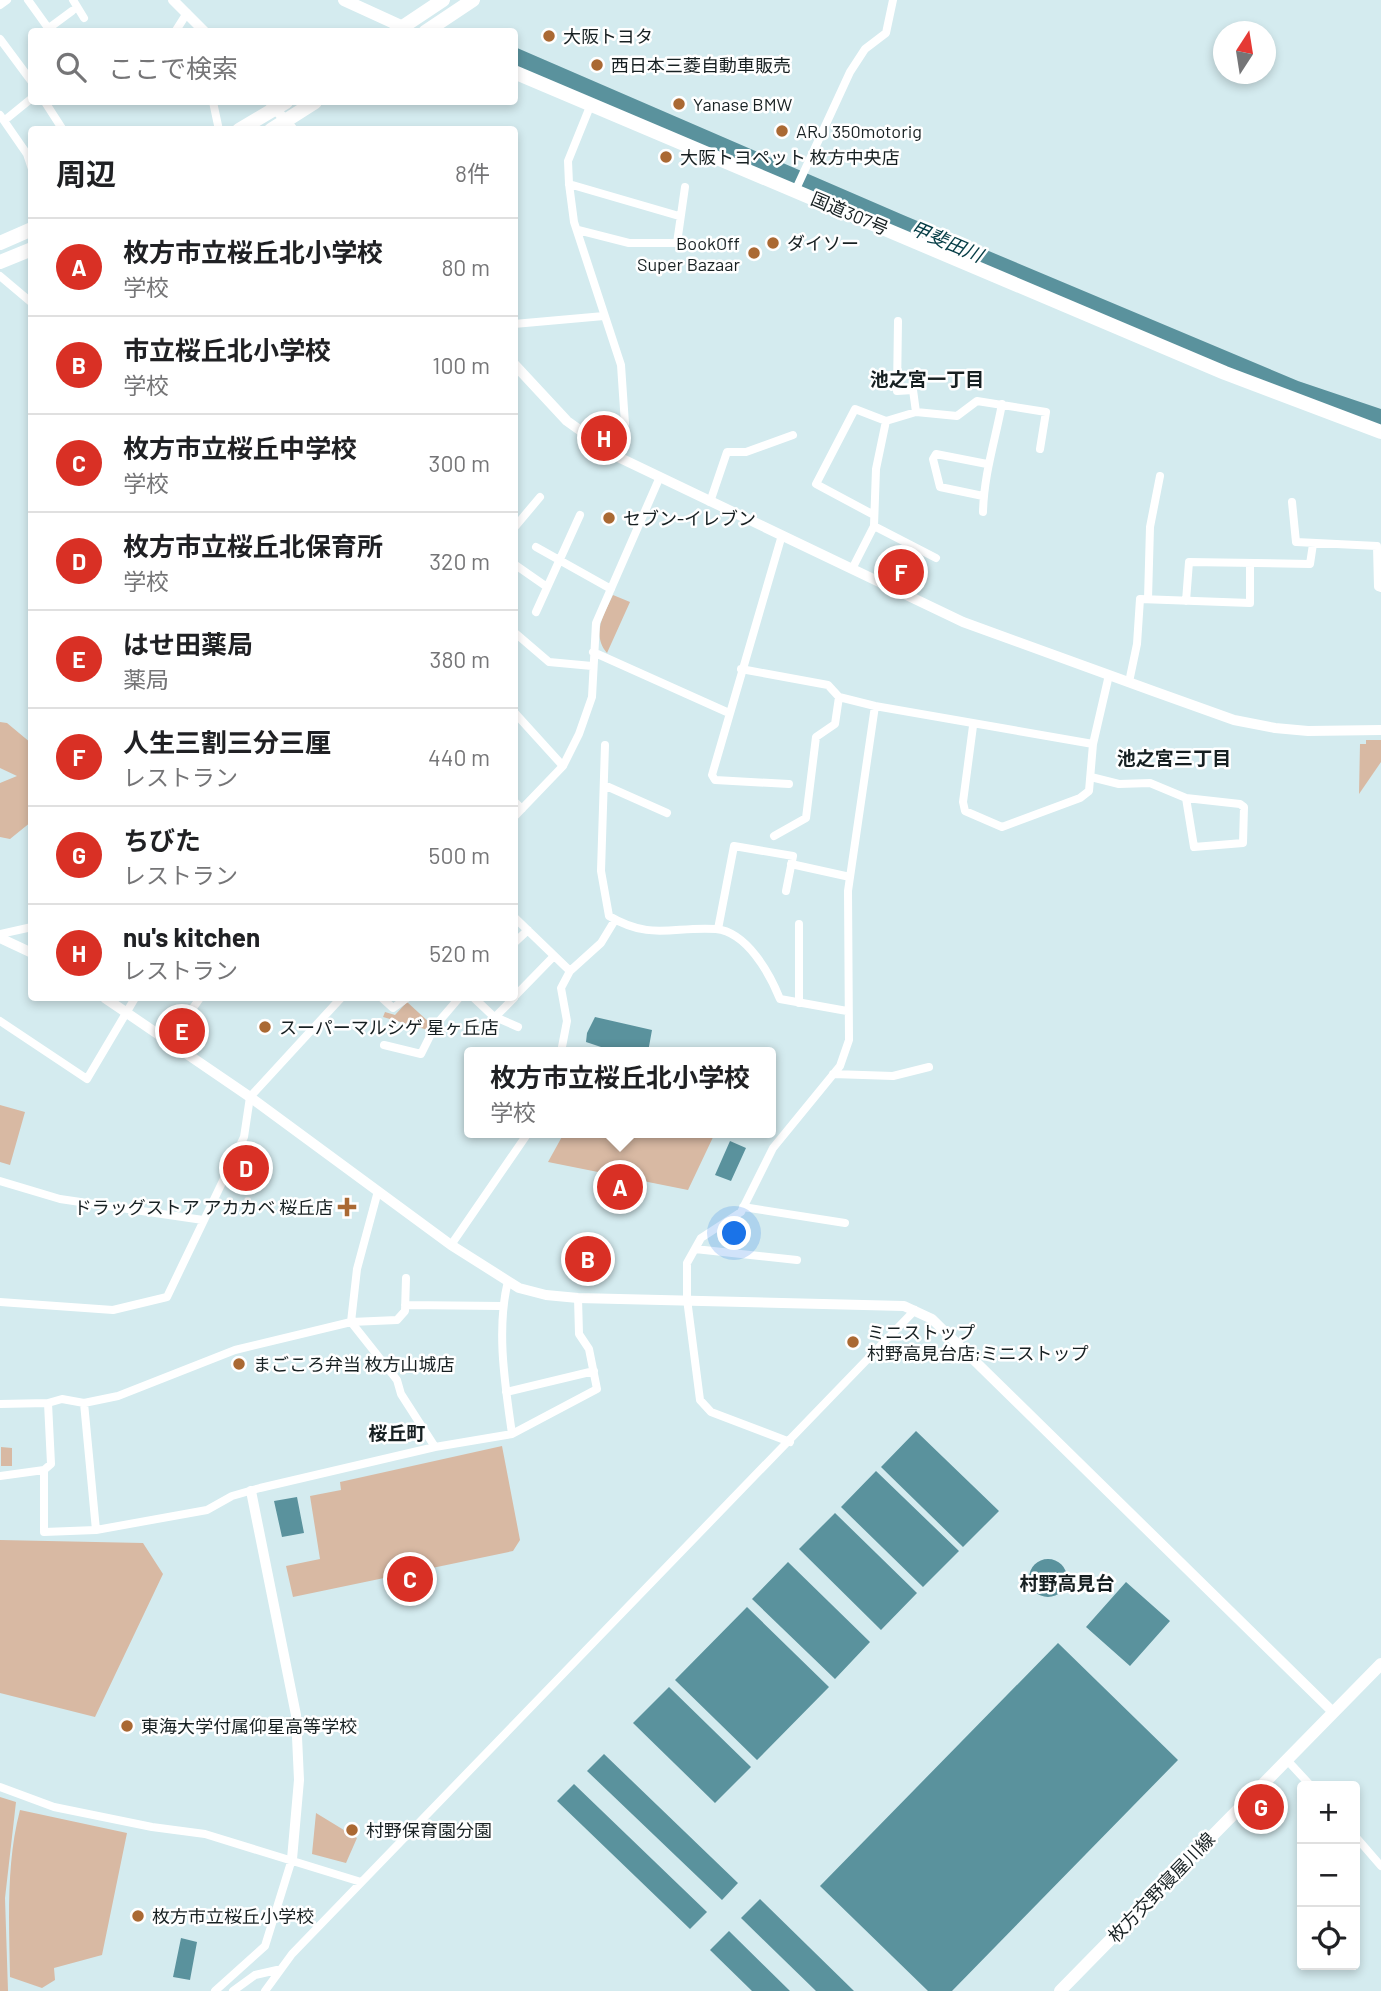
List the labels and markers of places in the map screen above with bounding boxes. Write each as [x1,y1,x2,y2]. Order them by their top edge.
place label: 大阪トヨタ [563,25,653,47]
marker: 大阪トヨタ [541,28,557,44]
place label: 西日本三菱自動車販売 [611,54,791,76]
marker: 西日本三菱自動車販売 [589,57,605,73]
place label: Yanase BMW [693,93,793,115]
marker: Yanase BMW [671,96,687,112]
place label: ARJ 350motorig [796,120,922,142]
marker: ARJ 350motorig [774,123,790,139]
place label: 大阪トヨペット 枚方中央店 [680,146,900,168]
marker: 大阪トヨペット 枚方中央店 [658,149,674,165]
place label: BookOff Super Bazaar [637,232,740,275]
place label: ダイソー [787,232,859,254]
marker: ダイソー [765,235,781,251]
marker: BookOff Super Bazaar [746,245,762,261]
pin: H [581,412,627,464]
place label: セブン-イレブン [623,507,756,529]
marker: セブン-イレブン [601,510,617,526]
pin: F [878,546,924,598]
pin: E [159,1005,205,1057]
place label: スーパーマルシゲ 星ヶ丘店 [279,1016,498,1038]
marker: スーパーマルシゲ 星ヶ丘店 [257,1019,273,1035]
pin: D [223,1142,269,1194]
pin: A [597,1161,643,1213]
place label: ドラッグストア アカカベ 桜丘店 [74,1196,333,1218]
marker: ドラッグストア アカカベ 桜丘店 [339,1199,355,1215]
pin: B [565,1233,611,1285]
place label: ミニストップ 村野高見台店;ミニストップ [867,1321,1089,1364]
marker: ミニストップ 村野高見台店;ミニストップ [845,1334,861,1350]
place label: まごころ弁当 枚方山城店 [253,1353,455,1375]
marker: まごころ弁当 枚方山城店 [231,1356,247,1372]
pin: C [387,1553,433,1605]
place label: 東海大学付属仰星高等学校 [141,1715,357,1737]
marker: 東海大学付属仰星高等学校 [119,1718,135,1734]
pin: G [1238,1781,1284,1833]
place label: 村野保育園分園 [366,1819,492,1841]
marker: 村野保育園分園 [344,1822,360,1838]
place label: 枚方市立桜丘小学校 [152,1905,314,1927]
marker: 枚方市立桜丘小学校 [130,1908,146,1924]

